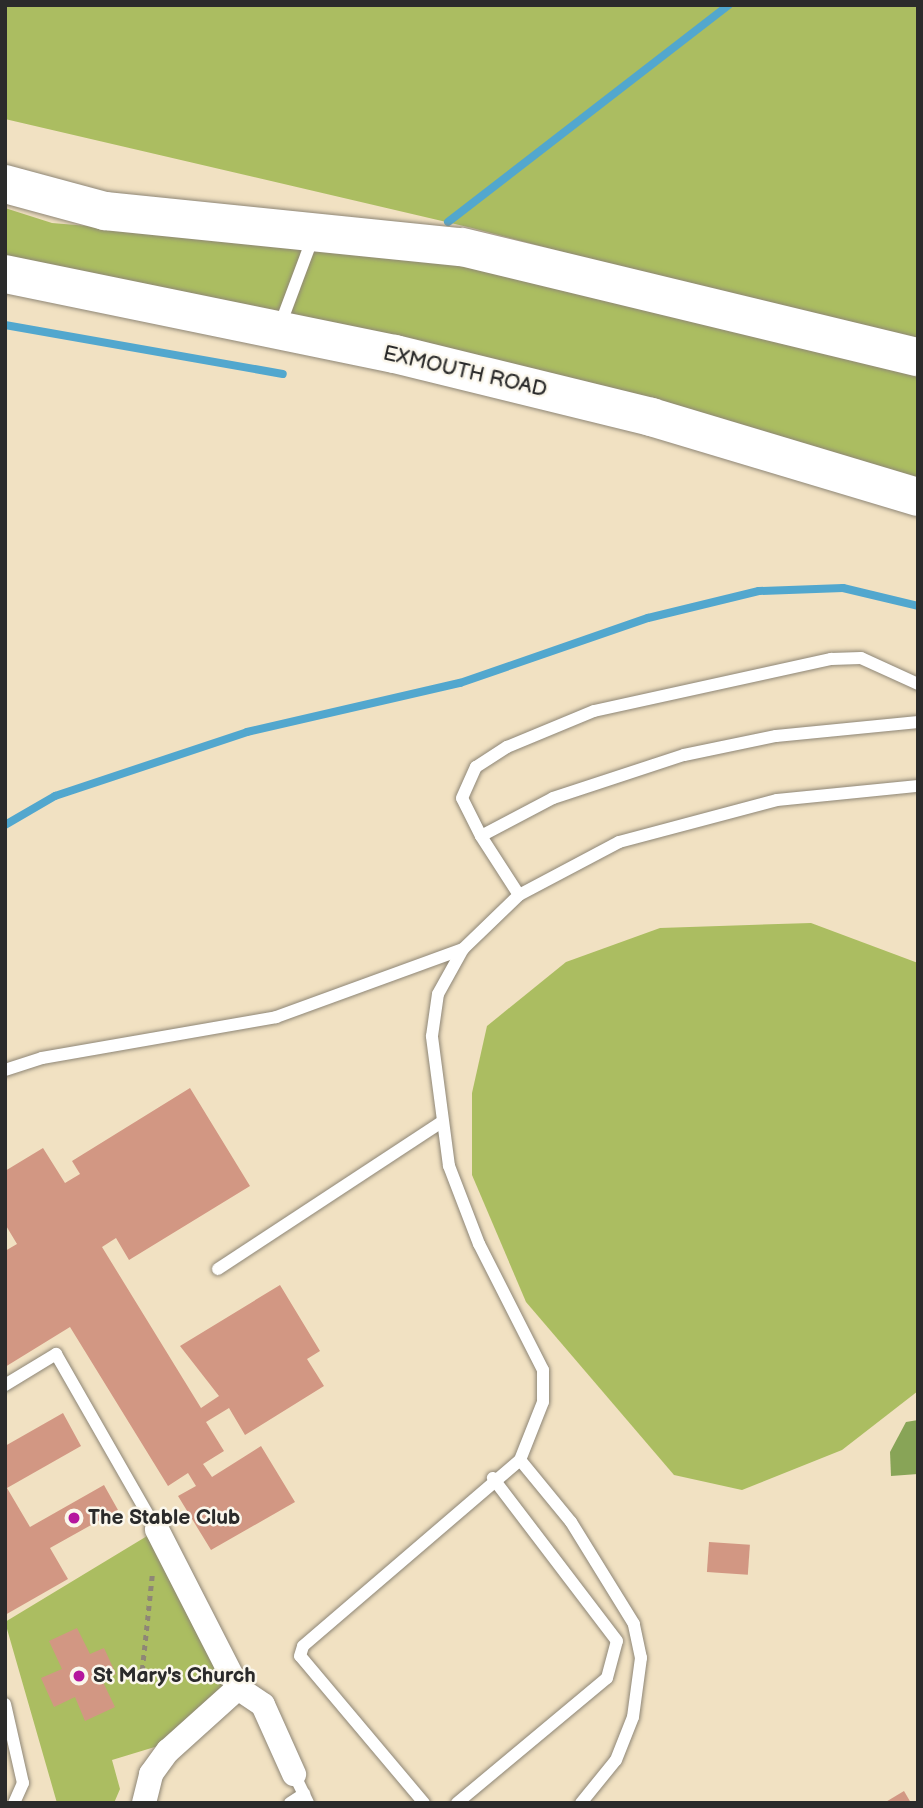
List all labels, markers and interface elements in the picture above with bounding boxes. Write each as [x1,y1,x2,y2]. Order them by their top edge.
street label: EXMOUTH ROAD [381,341,549,403]
place label: The Stable Club [88,1505,240,1531]
marker: The Stable Club [66,1510,82,1526]
place label: St Mary's Church [93,1663,256,1689]
marker: St Mary's Church [71,1668,87,1684]

